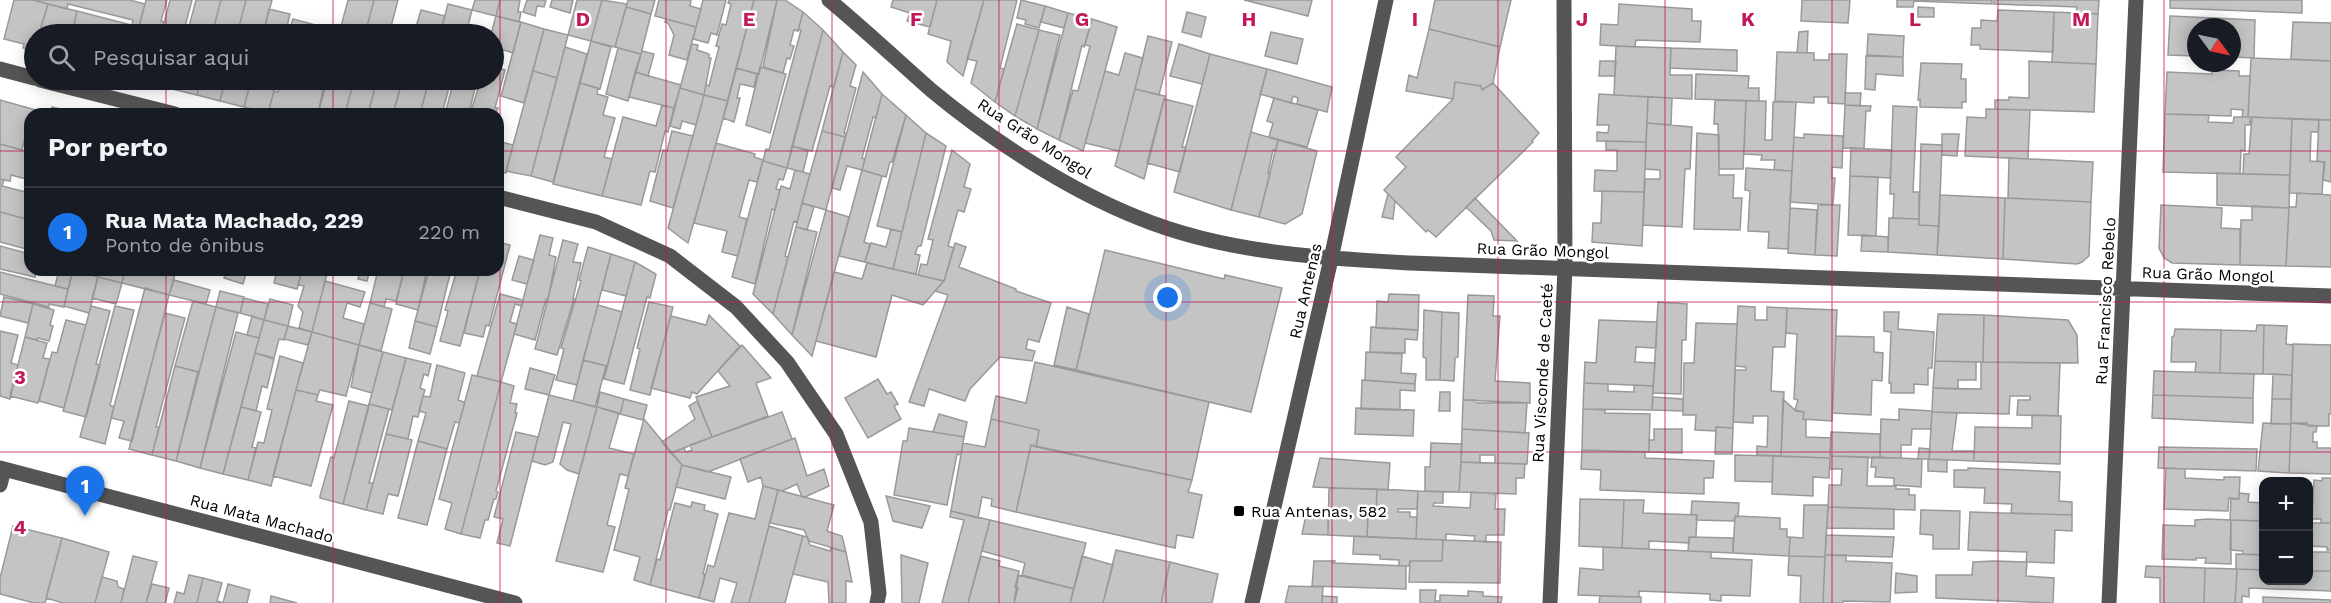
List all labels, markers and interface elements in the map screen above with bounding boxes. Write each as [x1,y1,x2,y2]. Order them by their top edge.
text: D [576,7,590,31]
text: E [743,7,755,31]
text: F [910,7,922,31]
text: G [1075,7,1089,31]
text: H [1242,7,1256,31]
text: I [1412,7,1418,31]
text: J [1576,7,1588,31]
text: K [1741,7,1755,31]
text: L [1909,7,1921,31]
text: M [2072,7,2090,31]
north arrow [2187,18,2241,72]
search box [24,24,504,90]
icon: search [45,41,78,74]
text: Pesquisar aqui [93,45,249,70]
street label: Rua Grão Mongol [974,94,1096,183]
text: Por perto [48,132,168,162]
text: Rua Mata Machado, 229 [105,208,364,233]
street label: Rua Francisco Rebelo [2092,217,2119,385]
text: 1 [63,220,72,244]
text: 220 m [418,220,480,244]
text: Ponto de ônibus [105,233,264,257]
street label: Rua Grão Mongol [1476,239,1610,262]
street label: Rua Antenas [1285,241,1326,341]
street label: Rua Grão Mongol [2141,263,2275,286]
your location [1153,283,1182,312]
street label: Rua Visconde de Caeté [1528,283,1557,463]
text: 3 [14,365,26,389]
pin: 1 [66,466,104,516]
map controls [2259,477,2313,585]
button: + [2259,477,2313,531]
street label: Rua Mata Machado [188,490,336,547]
place label: Rua Antenas, 582 [1251,502,1387,521]
marker: Rua Antenas, 582 [1232,504,1246,518]
text: 4 [14,515,27,539]
button: − [2259,531,2313,585]

